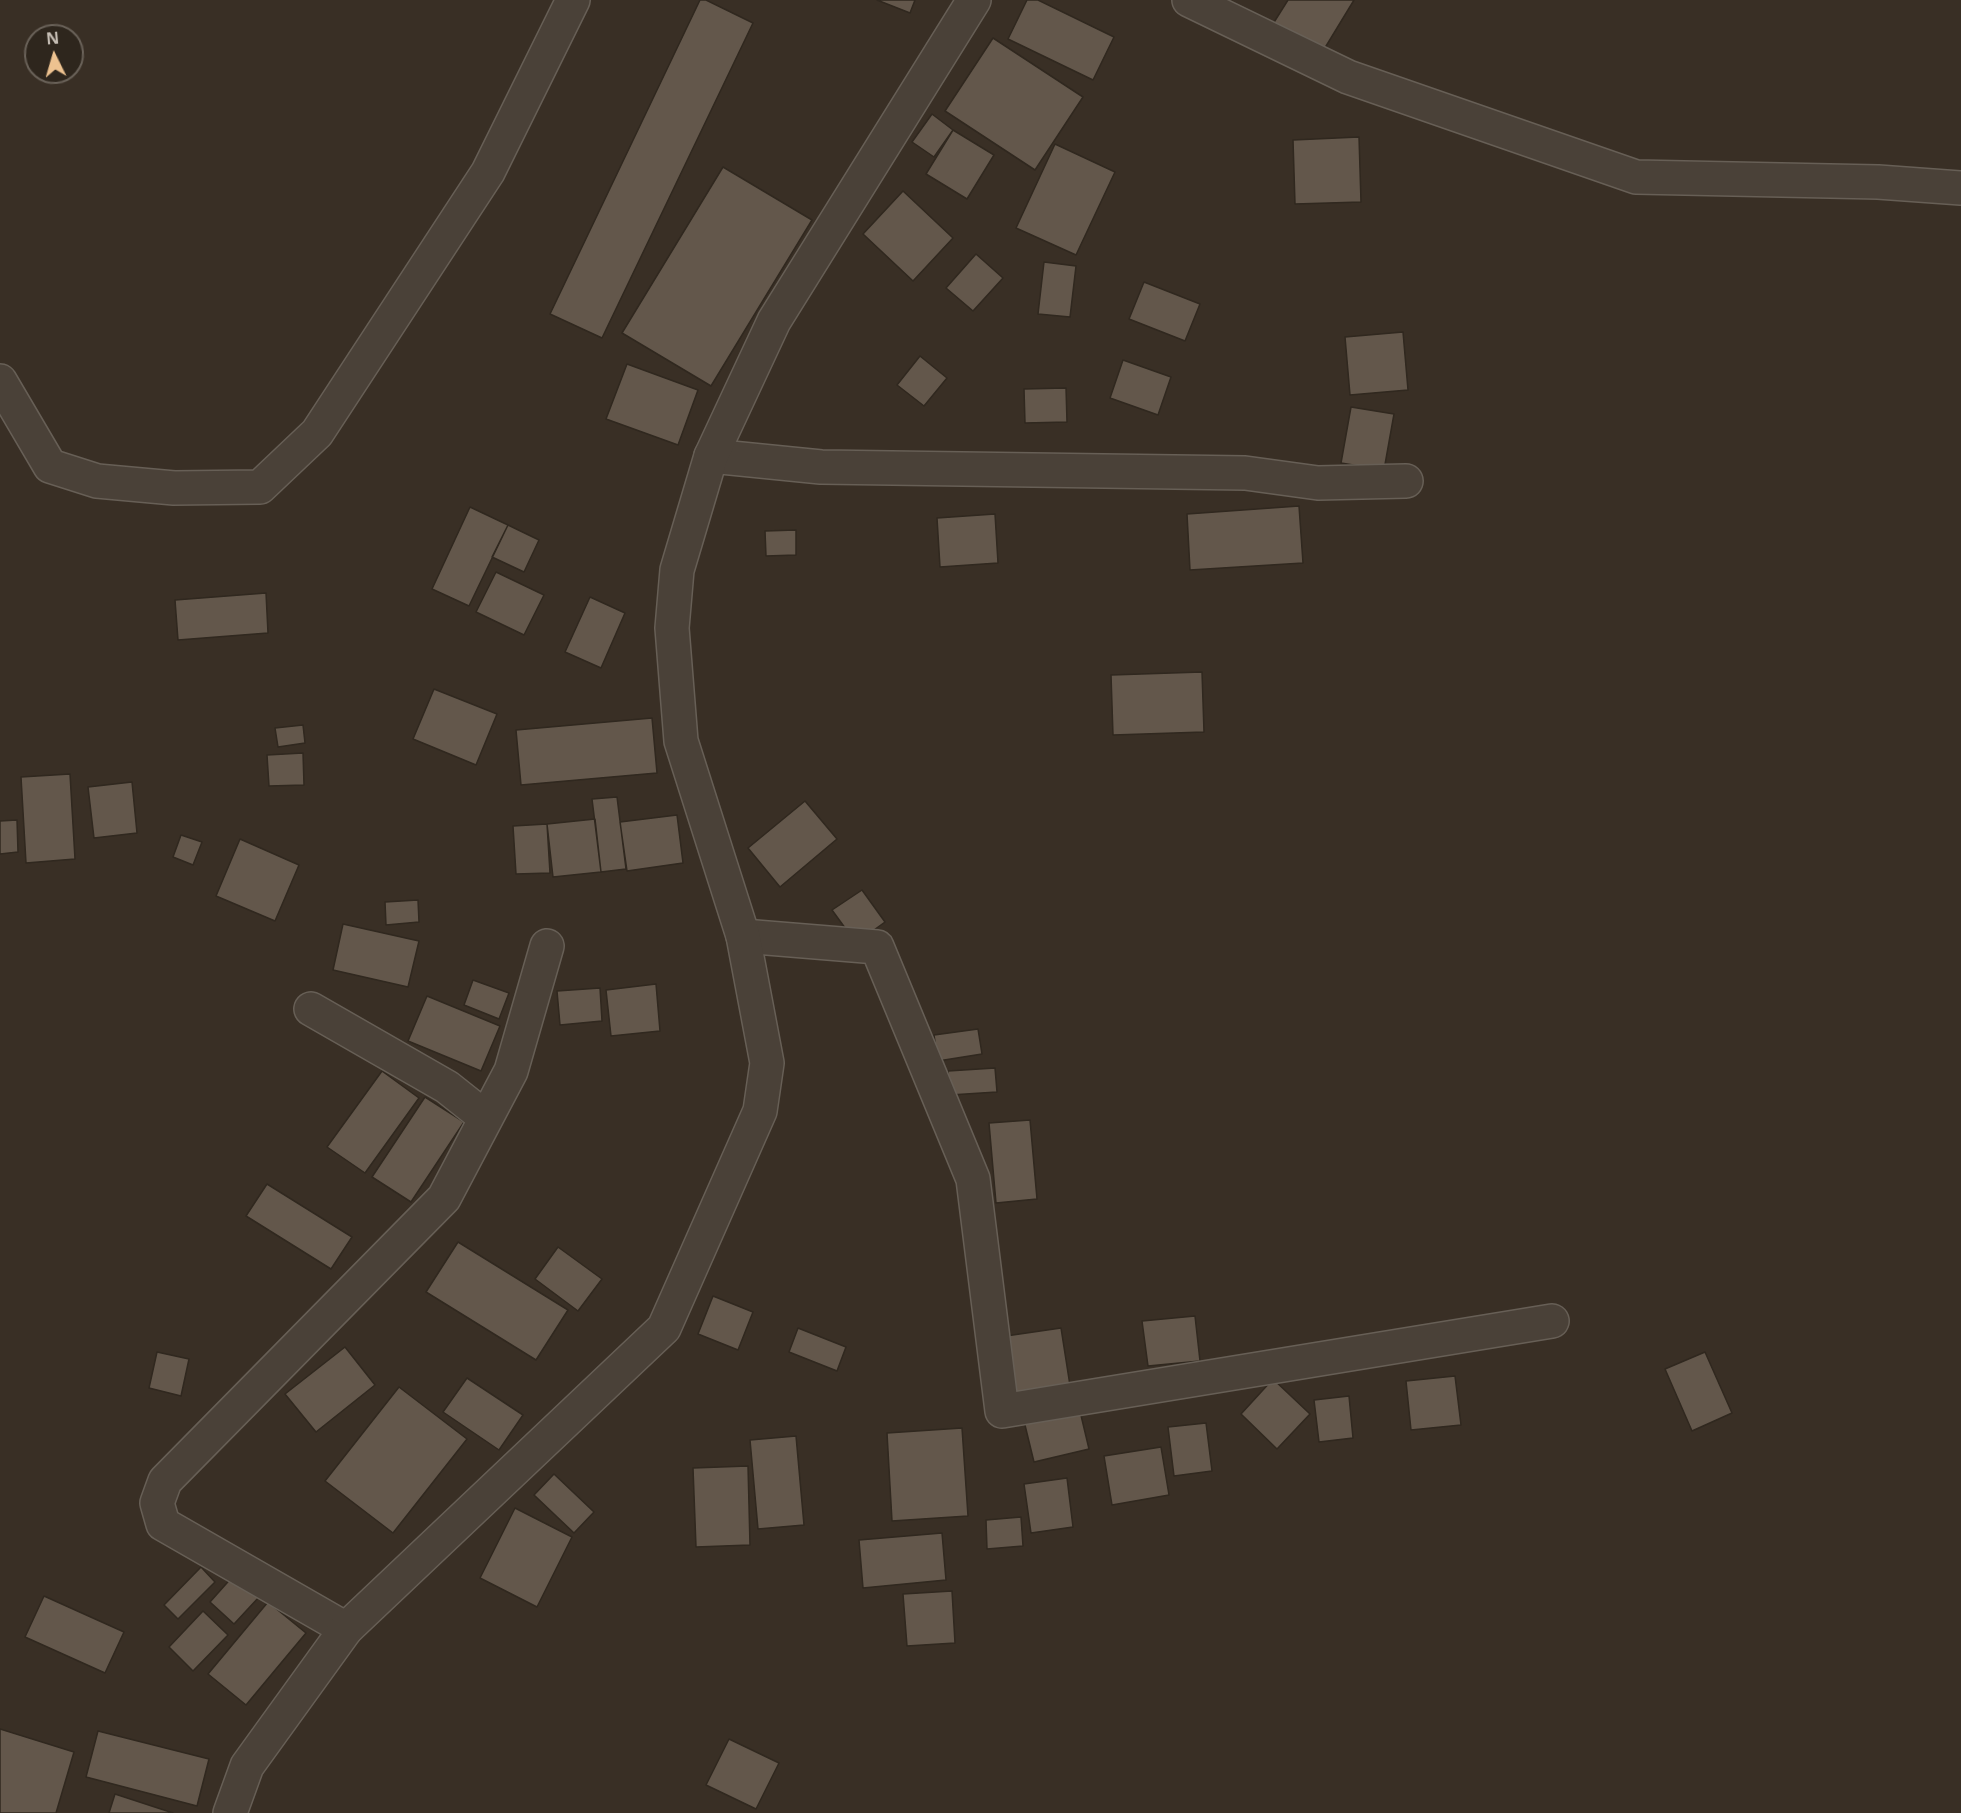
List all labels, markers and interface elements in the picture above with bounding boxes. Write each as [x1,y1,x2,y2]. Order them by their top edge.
north arrow [24,24,84,84]
text: N [45,27,60,50]

